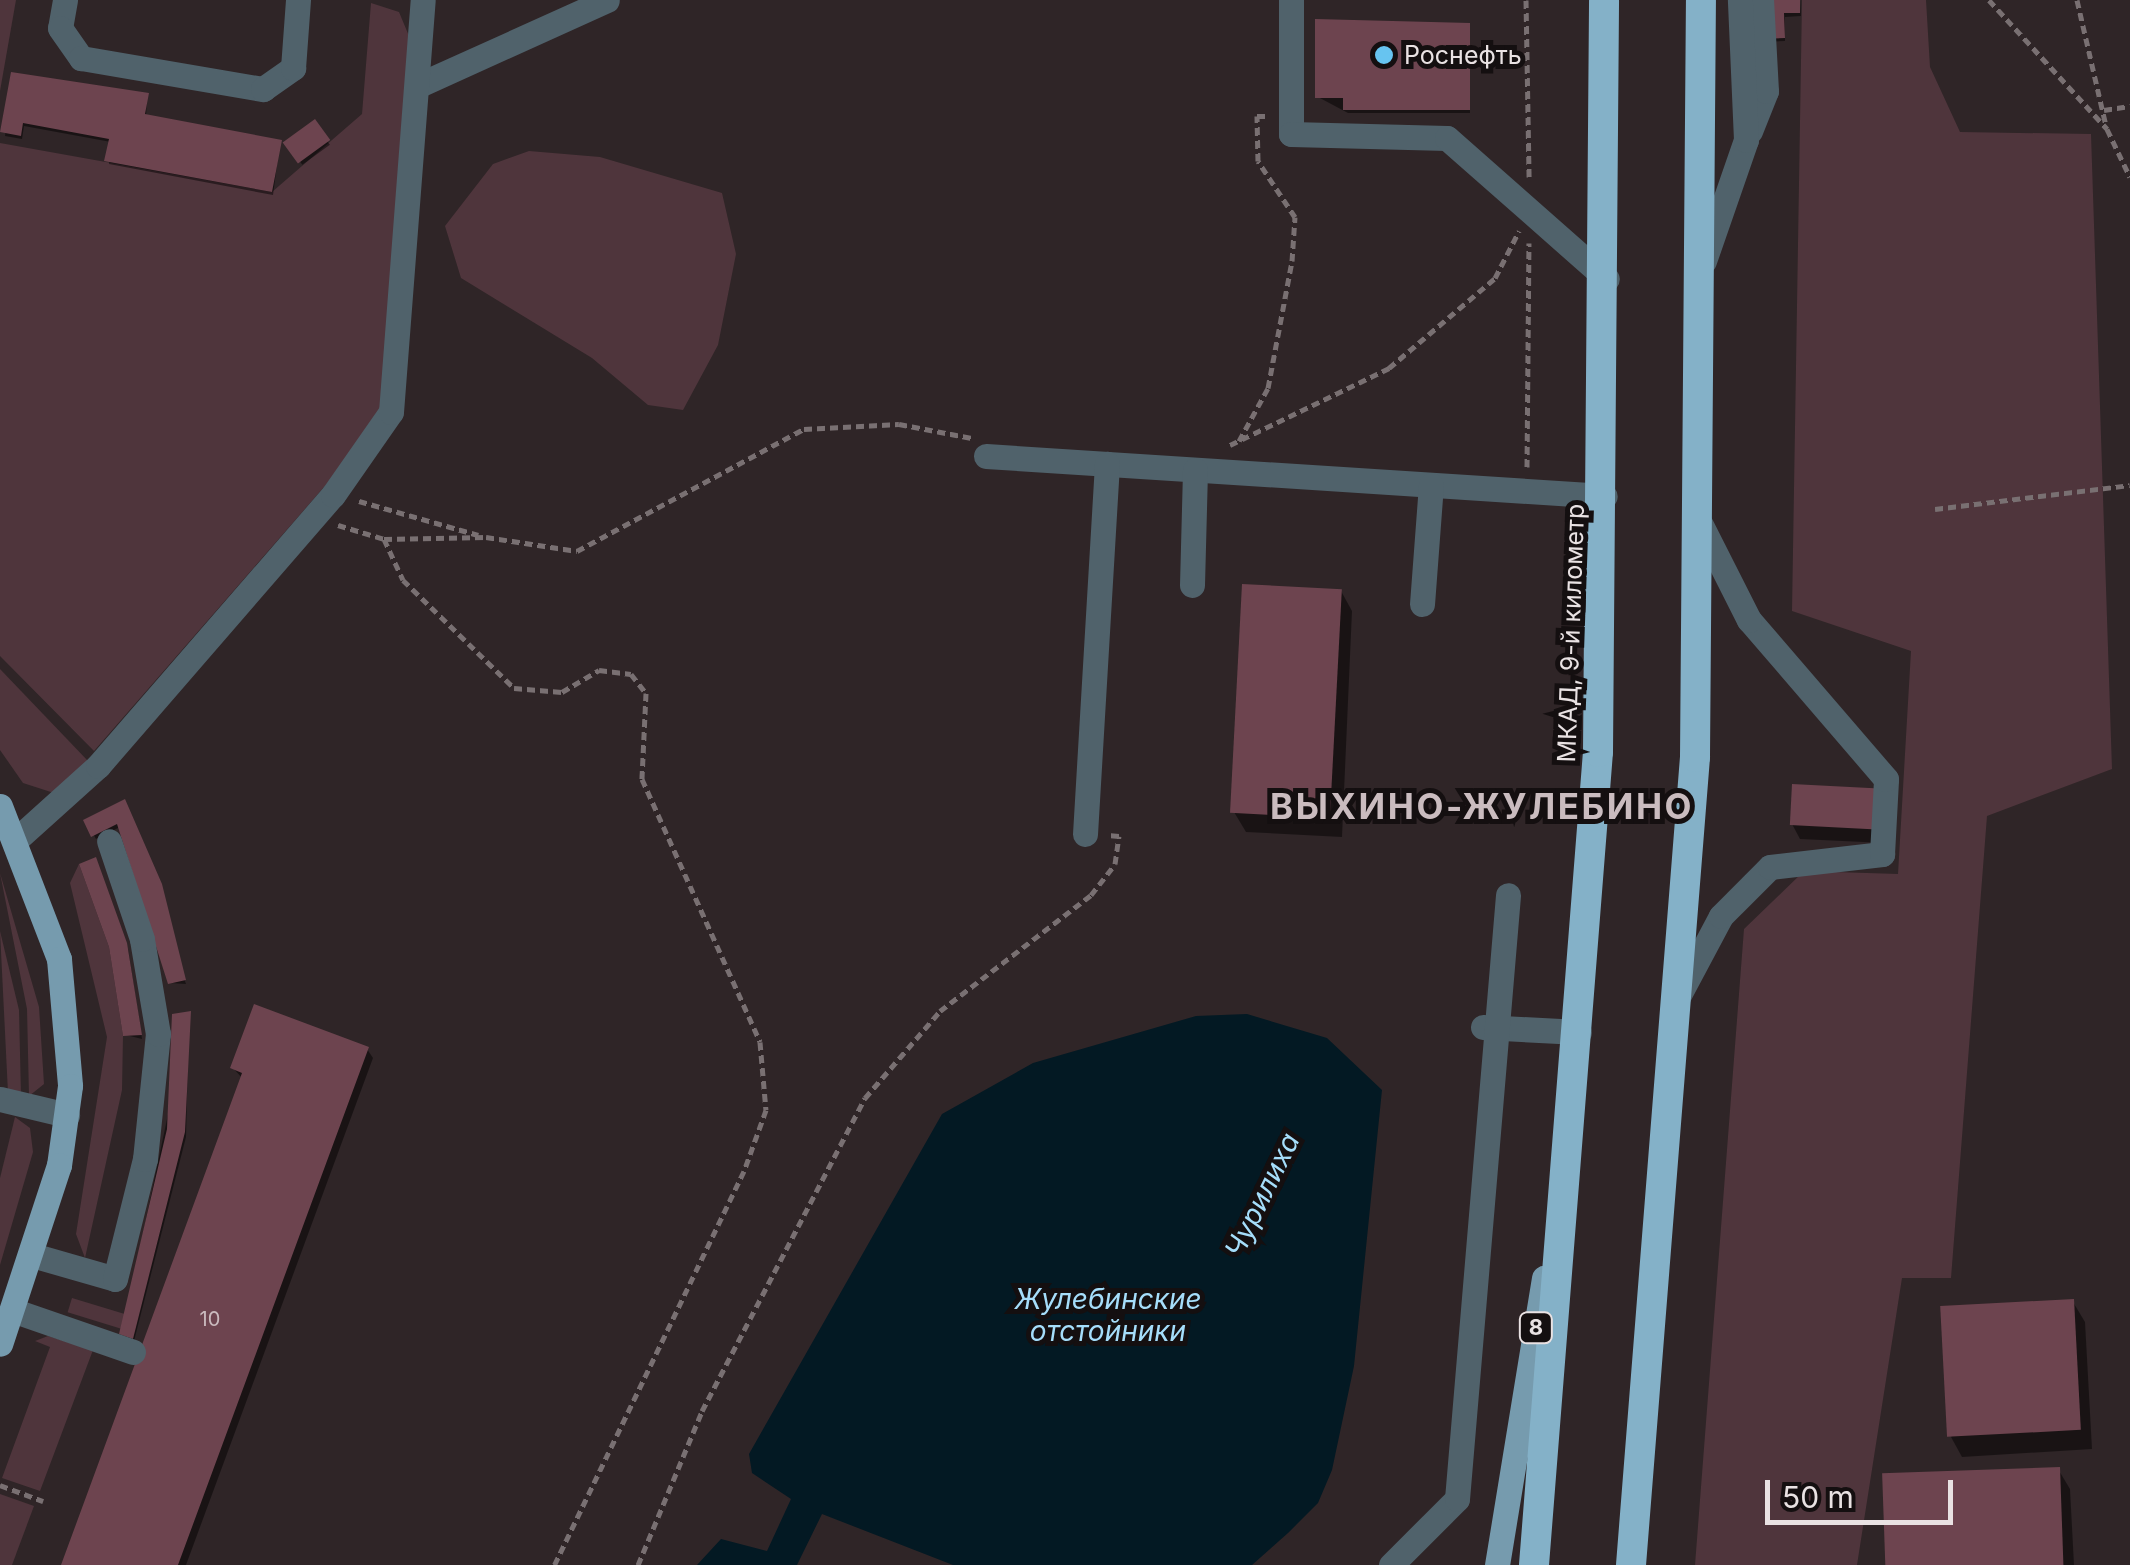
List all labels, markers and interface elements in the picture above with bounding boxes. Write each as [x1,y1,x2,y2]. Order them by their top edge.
place label: Роснефть [1404,40,1522,70]
marker: Роснефть [1373,44,1395,66]
street label: МКАД, 9-й километр [1551,503,1591,763]
district label: ВЫХИНО-ЖУЛЕБИНО [1270,785,1694,827]
water label: Чурилиха [1217,1127,1307,1263]
water label: Жулебинские отстойники [1014,1282,1202,1348]
house number: 10 [200,1307,220,1331]
road number: 8 [1518,1311,1554,1345]
scale bar [1770,1460,1958,1522]
text: 50 m [1782,1479,1854,1515]

